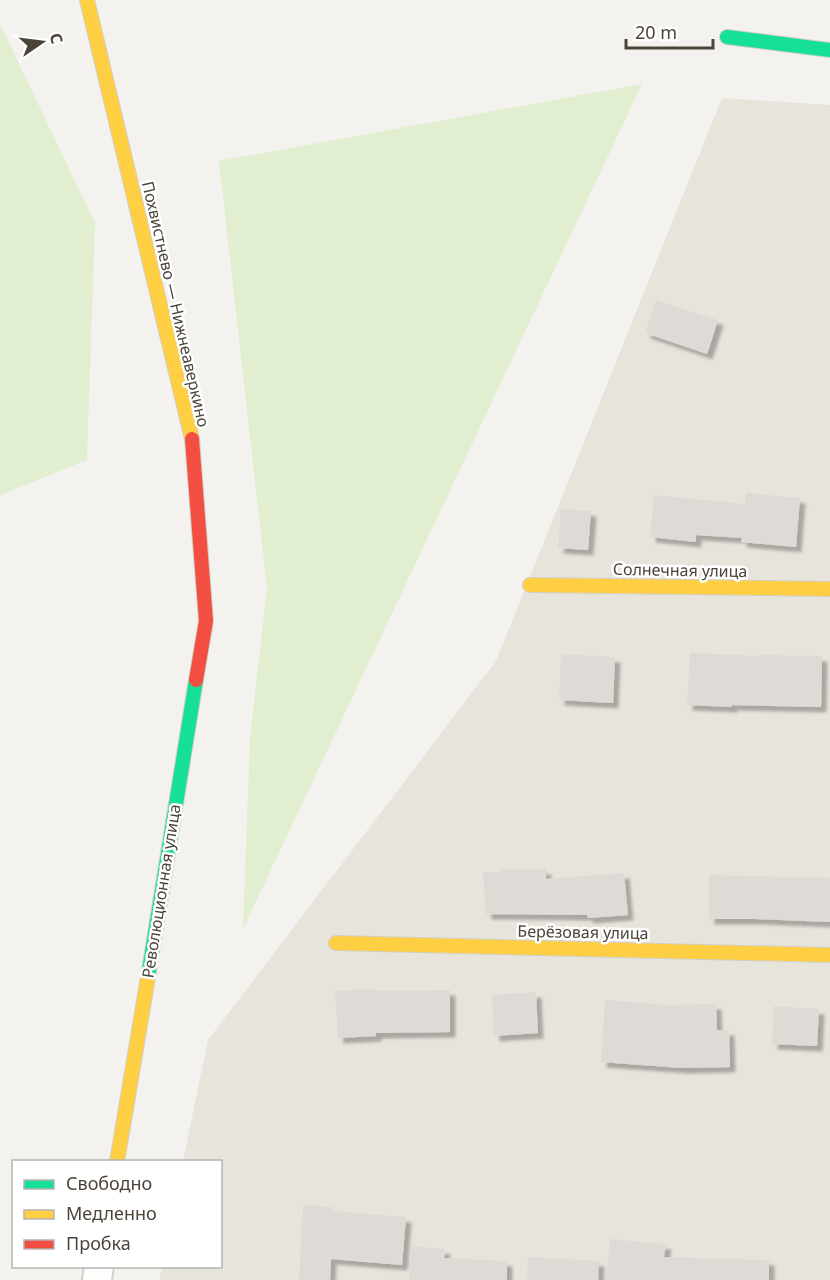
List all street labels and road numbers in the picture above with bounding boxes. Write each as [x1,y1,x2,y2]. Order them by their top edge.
street label: Похвистнево — Нижнеаверкино [137,179,215,429]
street label: Солнечная улица [613,558,747,582]
street label: Революционная улица [136,803,186,979]
street label: Берёзовая улица [517,920,649,944]

